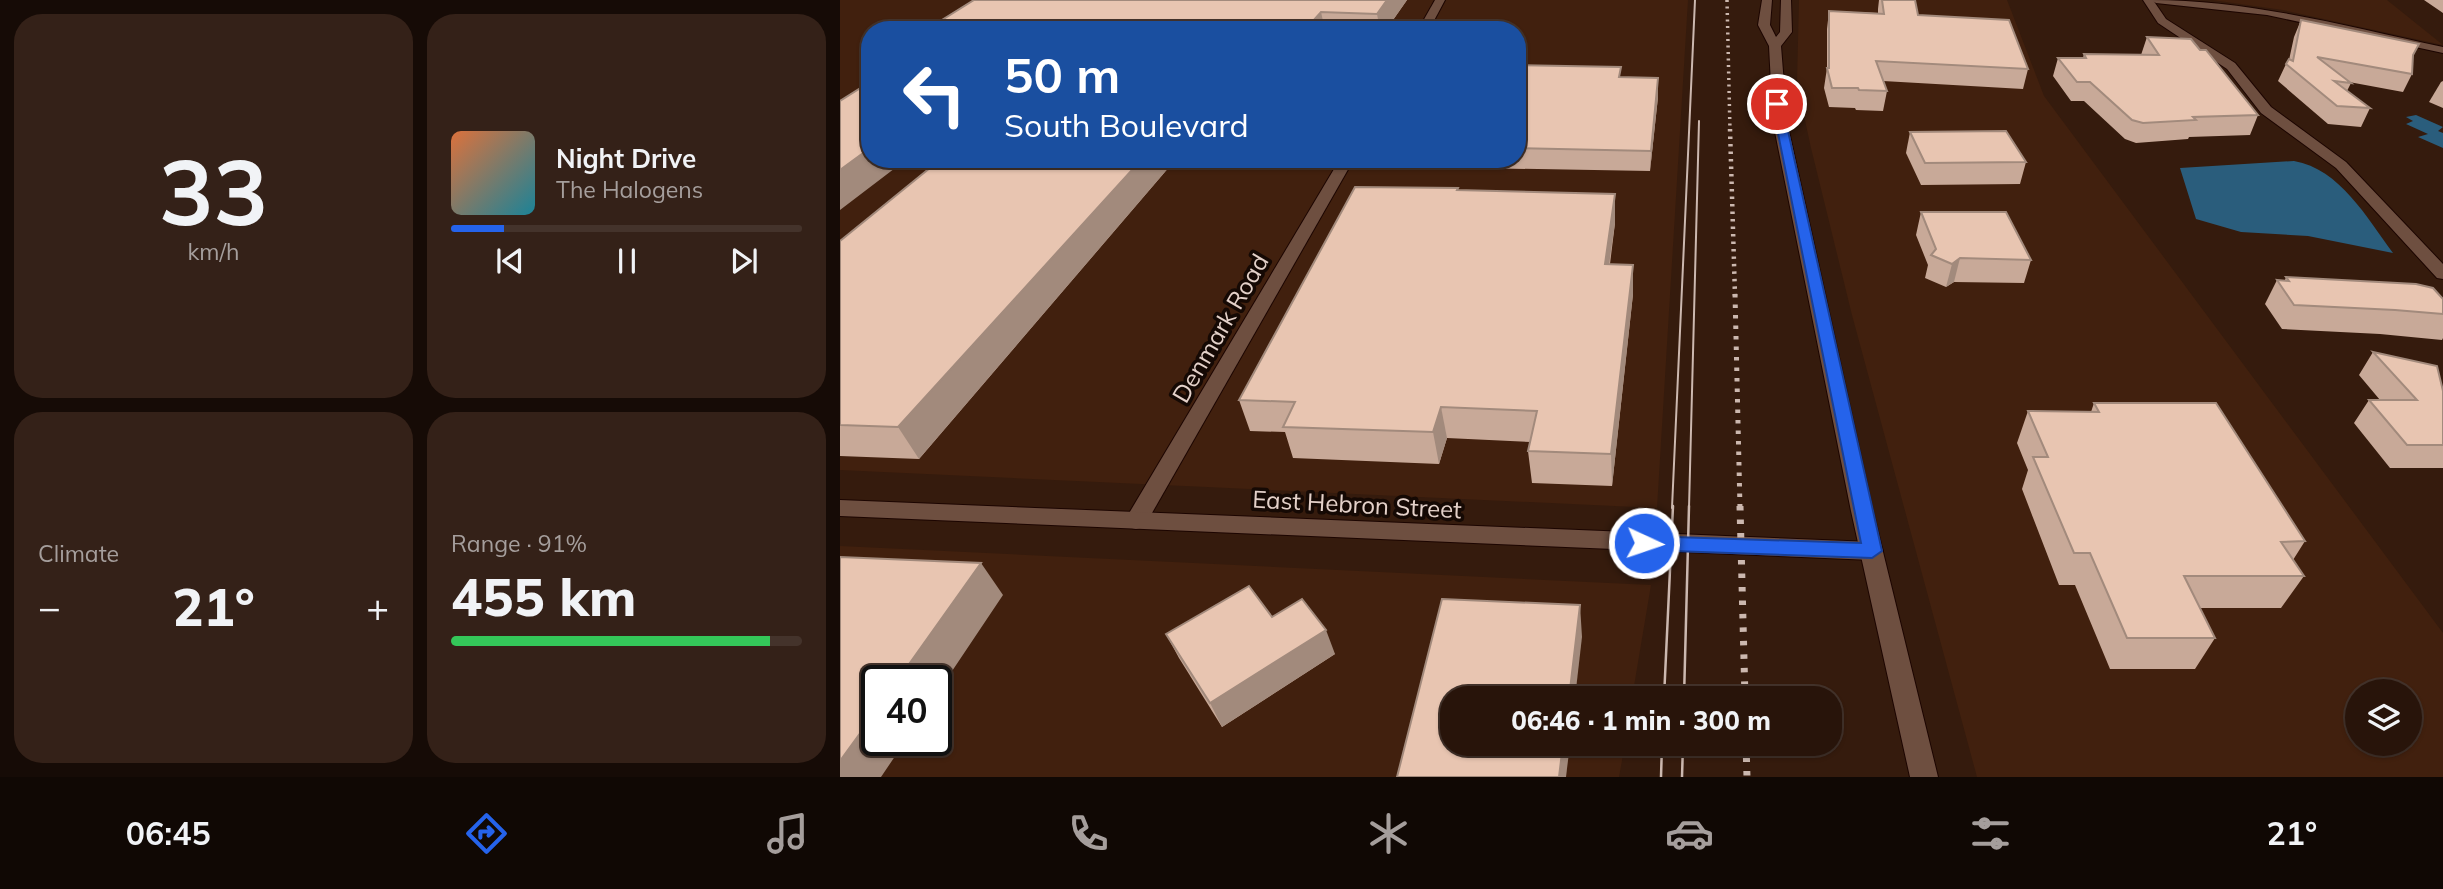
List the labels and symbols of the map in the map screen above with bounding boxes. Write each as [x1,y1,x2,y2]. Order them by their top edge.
pin [1747,74,1807,134]
street label: Denmark Road [1165,248,1275,408]
street label: East Hebron Street [1252,484,1462,524]
position arrow [1607,506,1681,580]
speed limit sign: 40 [861,665,952,756]

